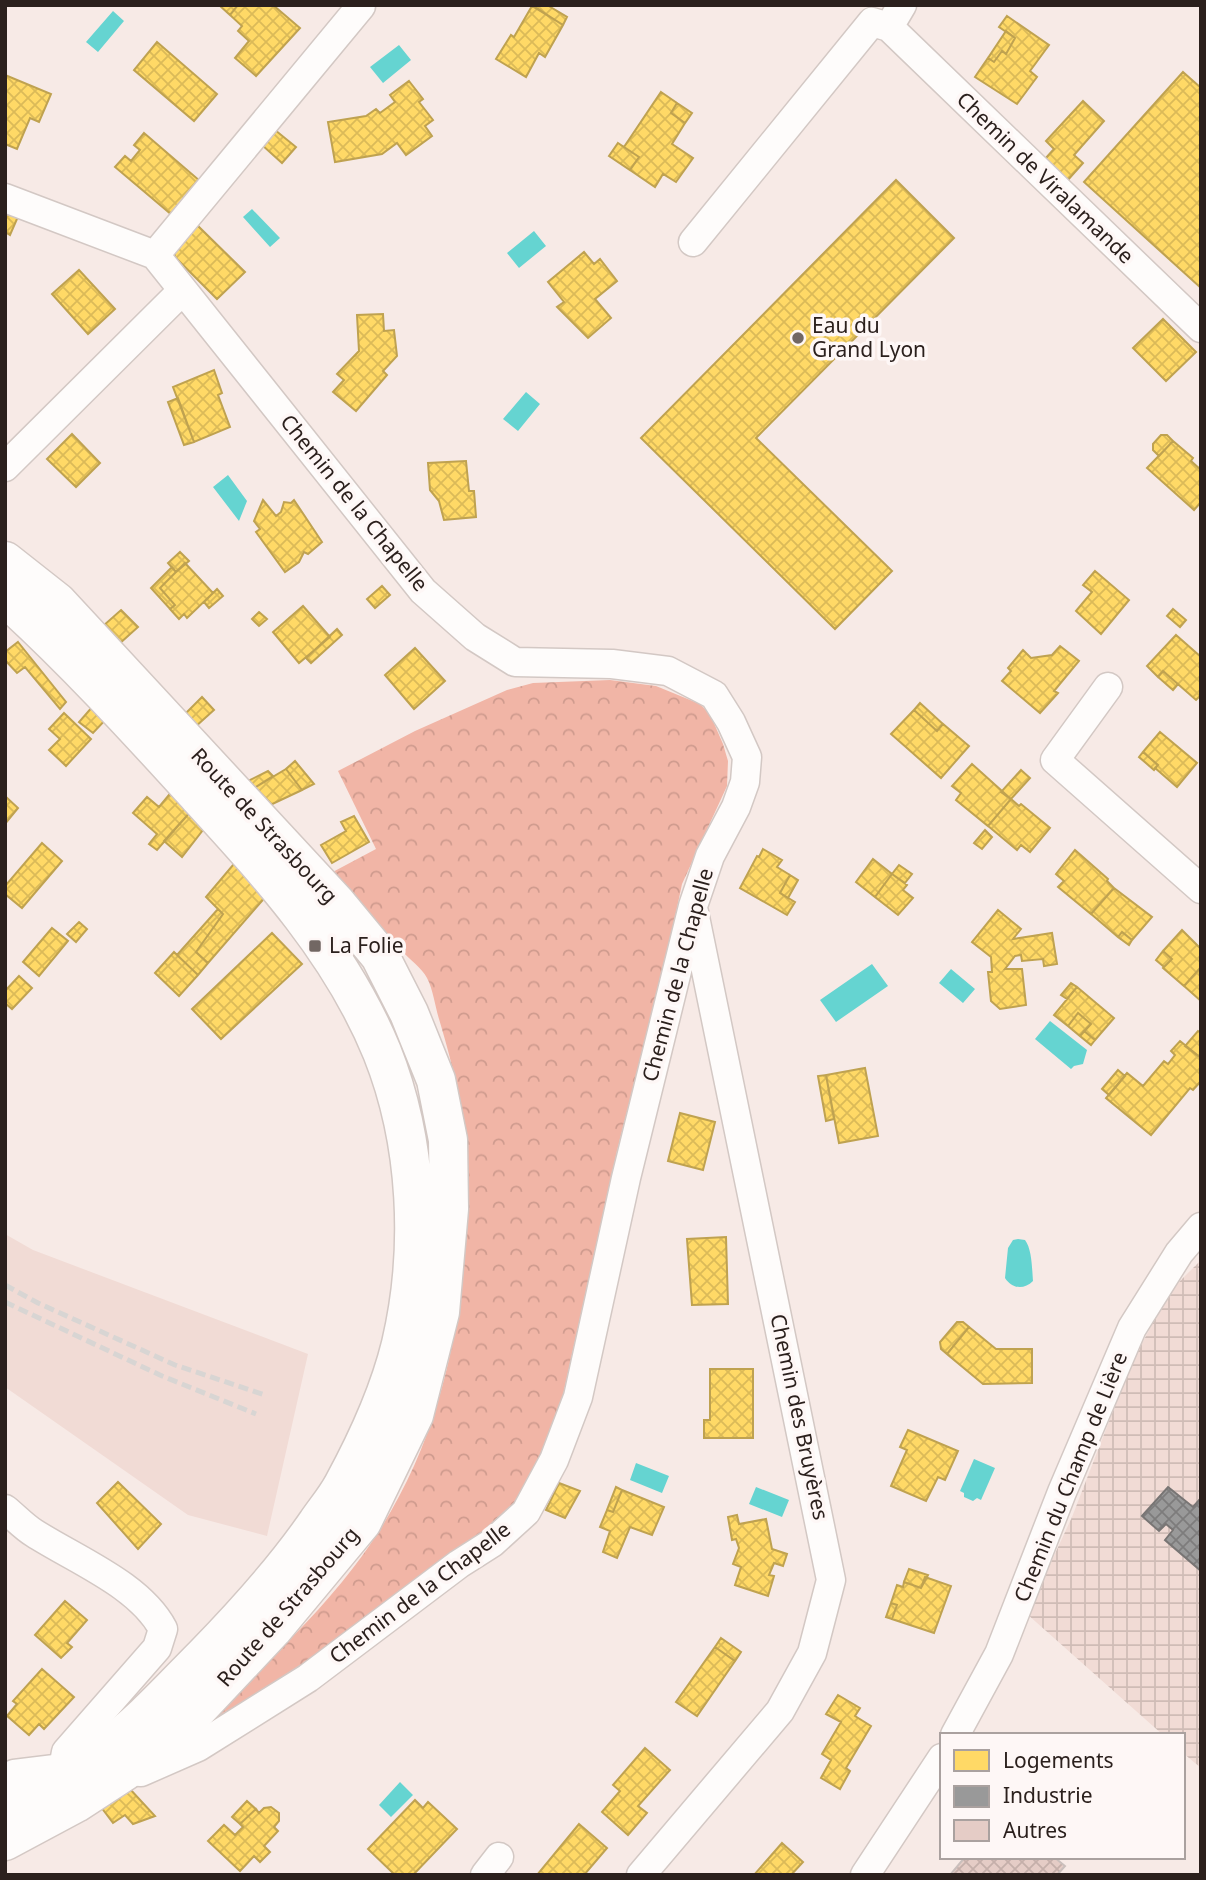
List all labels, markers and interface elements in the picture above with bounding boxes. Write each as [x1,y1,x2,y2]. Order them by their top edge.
street label: Chemin de Viralamande [951,85,1140,269]
place label: Eau du Grand Lyon [812,311,926,363]
marker: Eau du Grand Lyon [790,330,806,346]
street label: Chemin de la Chapelle [275,408,435,597]
street label: Route de Strasbourg [185,742,344,909]
street label: Chemin de la Chapelle [635,865,719,1085]
place label: La Folie [329,931,404,959]
marker: La Folie [307,938,323,954]
street label: Chemin des Bruyères [764,1311,835,1522]
street label: Chemin du Champ de Lière [1007,1347,1133,1606]
street label: Chemin de la Chapelle [323,1515,516,1670]
street label: Route de Strasbourg [210,1521,364,1692]
legend [940,1733,1185,1859]
text: Logements [1003,1746,1114,1774]
text: Industrie [1003,1781,1093,1809]
text: Autres [1003,1816,1067,1844]

